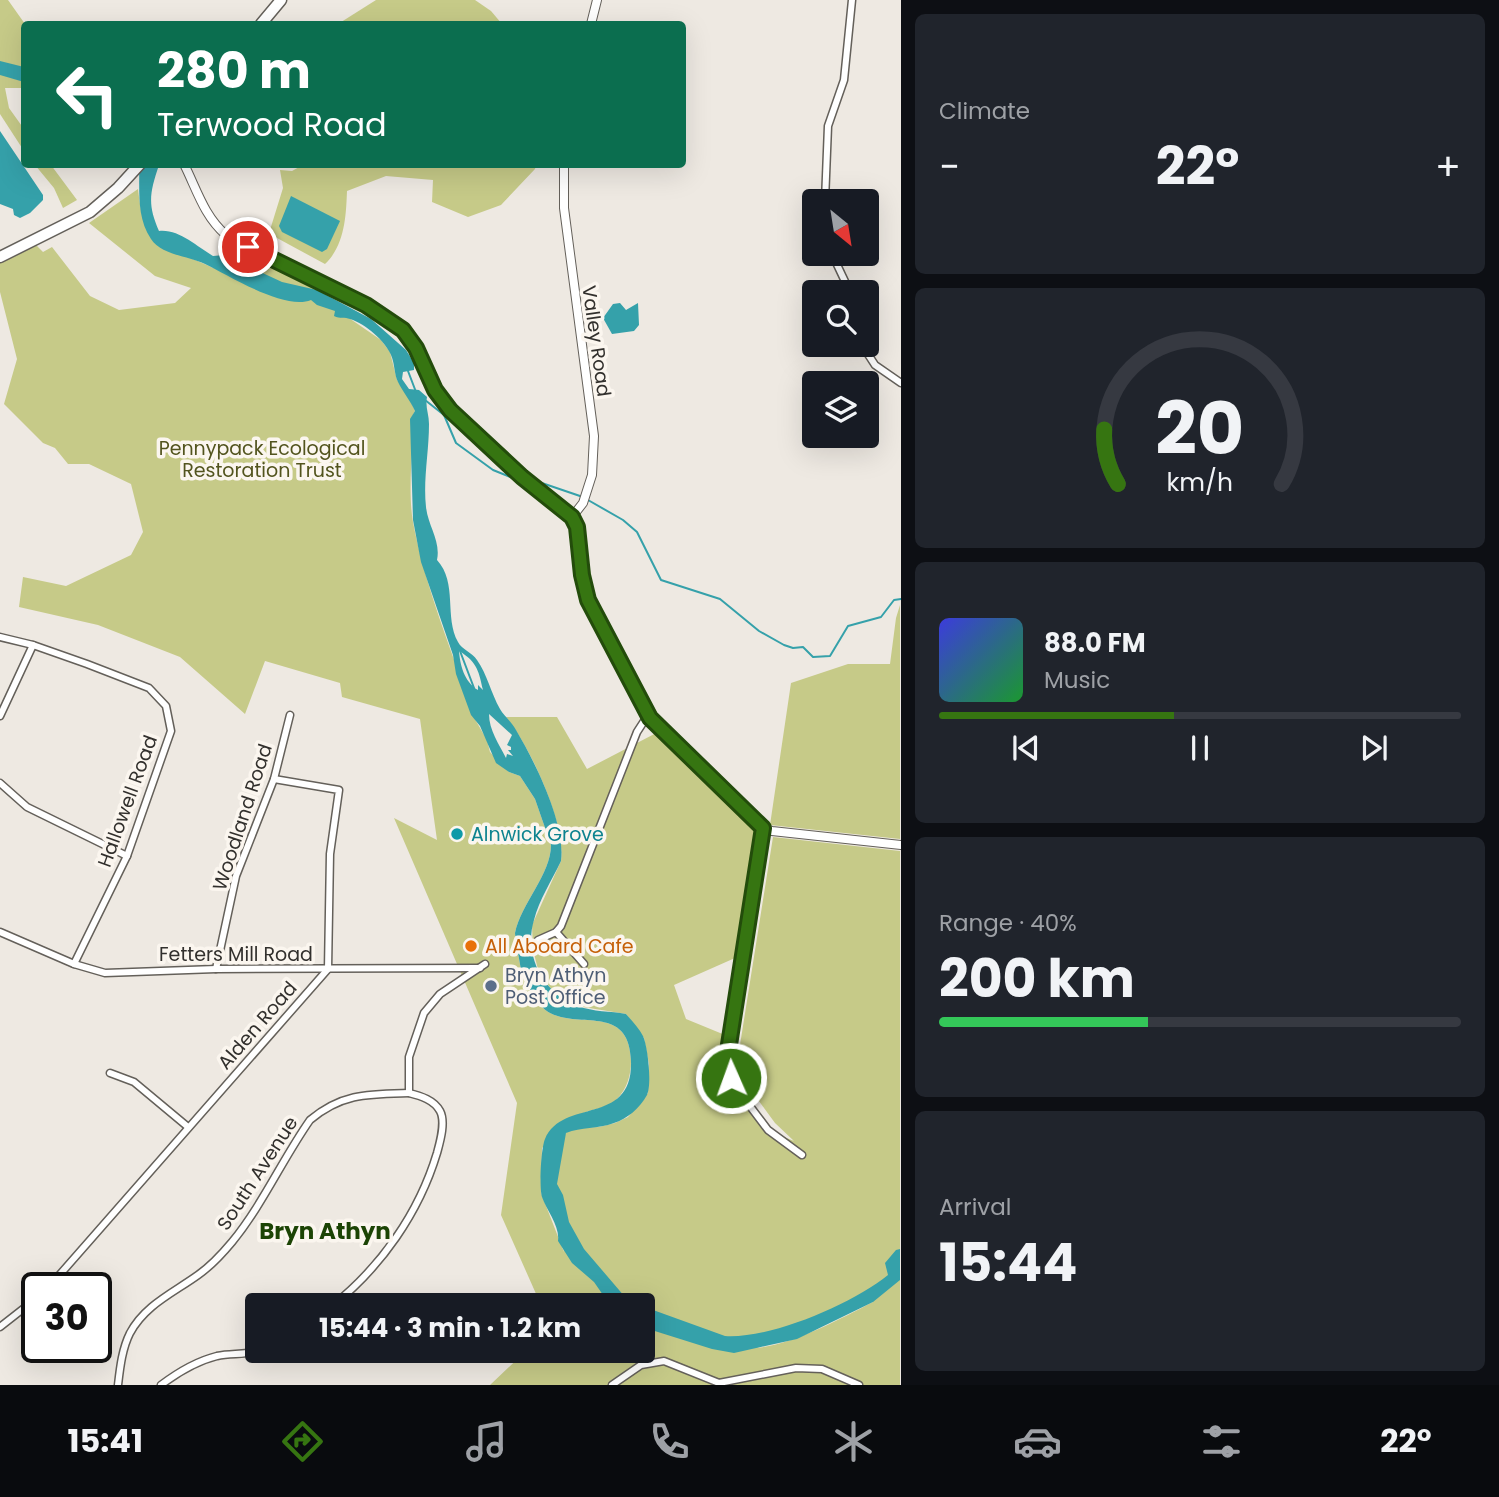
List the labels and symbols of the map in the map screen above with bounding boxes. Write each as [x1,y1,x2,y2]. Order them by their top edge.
north arrow [802,189,878,266]
pin [218,217,278,277]
street label: Valley Road [575,284,618,398]
park label: Pennypack Ecological Restoration Trust [159,435,365,484]
street label: Hallowell Road [91,731,164,871]
street label: Woodland Road [206,740,279,894]
place label: Alnwick Grove [471,821,604,848]
marker: Alnwick Grove [449,826,465,842]
place label: All Aboard Cafe [485,933,633,960]
marker: All Aboard Cafe [463,938,479,954]
street label: Fetters Mill Road [159,941,313,968]
place label: Bryn Athyn Post Office [505,962,606,1011]
street label: Alden Road [212,975,303,1075]
marker: Bryn Athyn Post Office [483,978,499,994]
position arrow [694,1041,768,1115]
street label: South Avenue [210,1111,304,1236]
district label: Bryn Athyn [259,1215,391,1247]
speed limit sign: 30 [21,1272,112,1363]

